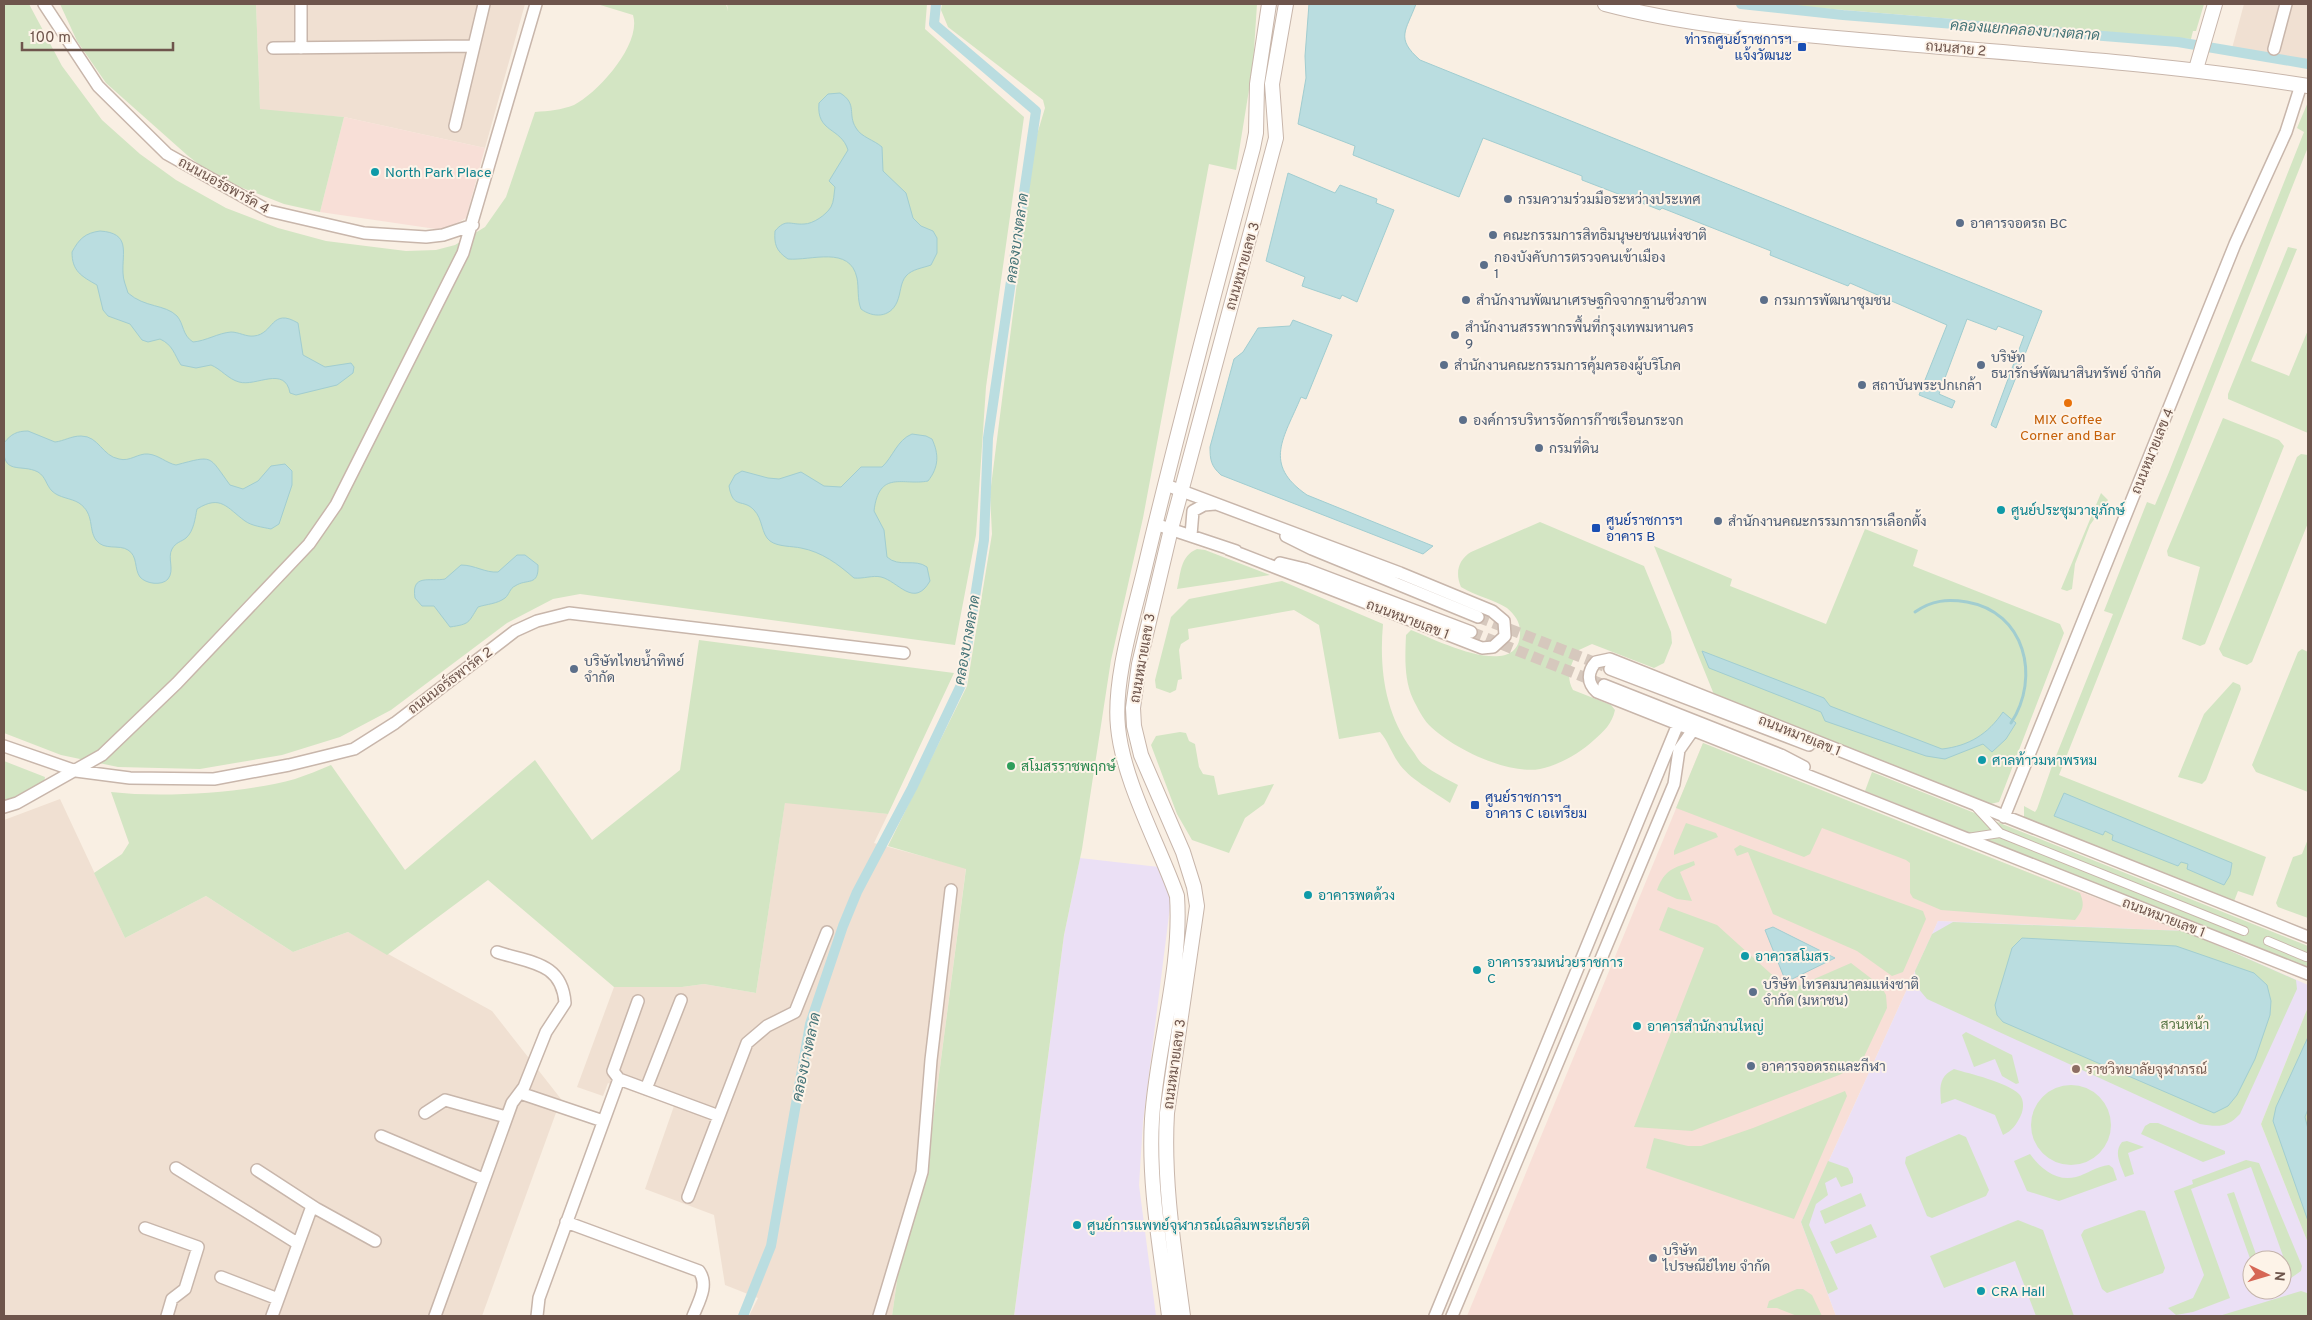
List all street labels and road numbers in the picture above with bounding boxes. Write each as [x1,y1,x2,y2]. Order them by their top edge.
street label: ถนนสาย 2 [1925,38,1987,61]
street label: ถนนนอร์ธพาร์ค 4 [175,153,273,218]
street label: ถนนหมายเลข 3 [1223,220,1264,312]
street label: ถนนหมายเลข 4 [2128,406,2178,497]
street label: ถนนหมายเลข 1 [1364,597,1451,644]
street label: ถนนหมายเลข 3 [1127,612,1160,704]
street label: ถนนนอร์ธพาร์ค 2 [404,642,497,719]
street label: ถนนหมายเลข 1 [1756,712,1843,761]
street label: ถนนหมายเลข 1 [2120,895,2207,942]
street label: ถนนหมายเลข 3 [1161,1018,1190,1110]

